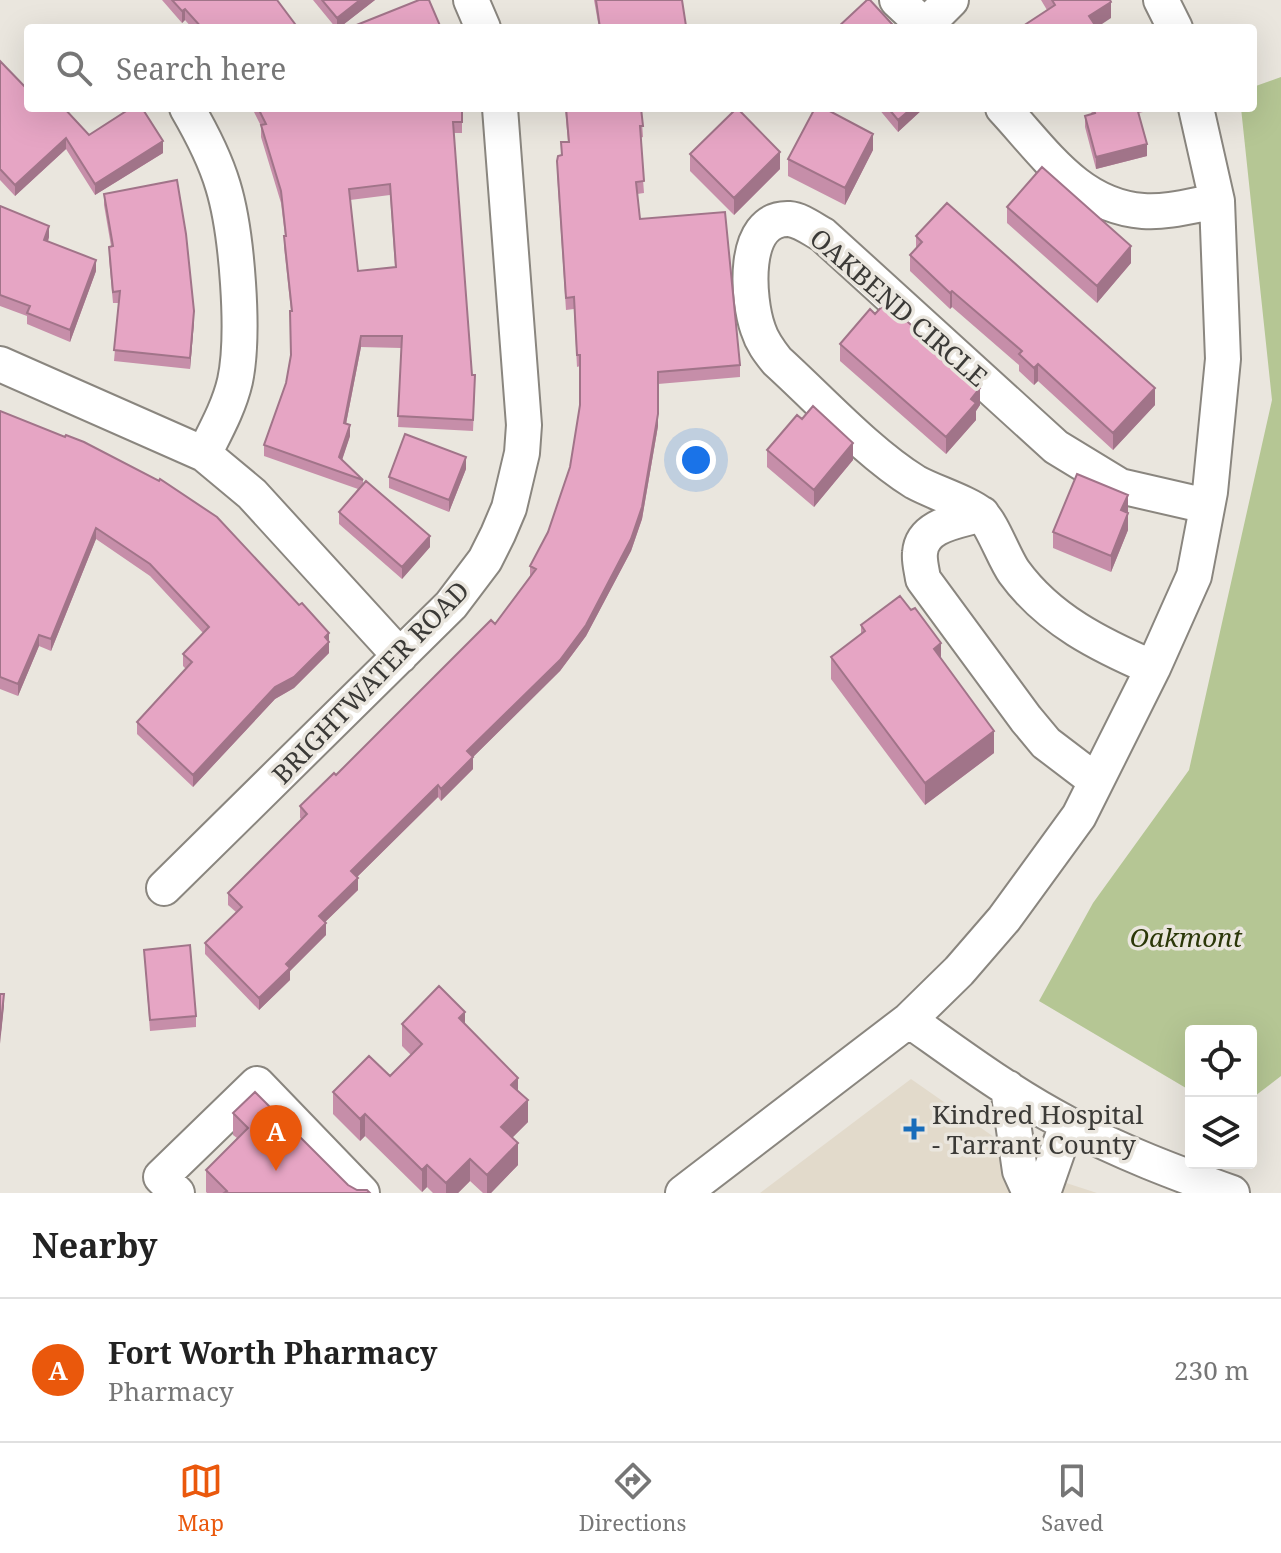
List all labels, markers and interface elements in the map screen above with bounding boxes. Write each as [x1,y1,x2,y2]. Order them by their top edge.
search box [24,24,1257,112]
icon: search [52,46,96,90]
text: Search here [116,48,286,89]
street label: OAKBEND CIRCLE [803,220,995,394]
your location [676,440,716,480]
street label: BRIGHTWATER ROAD [263,573,477,791]
park label: Oakmont [1130,919,1243,955]
map controls [1185,1025,1257,1169]
button: locate [1185,1025,1257,1097]
place label: Kindred Hospital - Tarrant County [932,1096,1144,1162]
button: layers [1185,1097,1257,1169]
pin: A [250,1105,302,1171]
marker: Kindred Hospital - Tarrant County [903,1118,925,1140]
text: Nearby [32,1222,158,1268]
text: Fort Worth Pharmacy [108,1332,437,1373]
text: A [48,1352,68,1388]
text: 230 m [1174,1352,1249,1388]
text: Pharmacy [108,1373,234,1409]
tab: Map [177,1459,224,1537]
tab: Directions [579,1459,686,1537]
tab: Saved [1041,1459,1104,1537]

